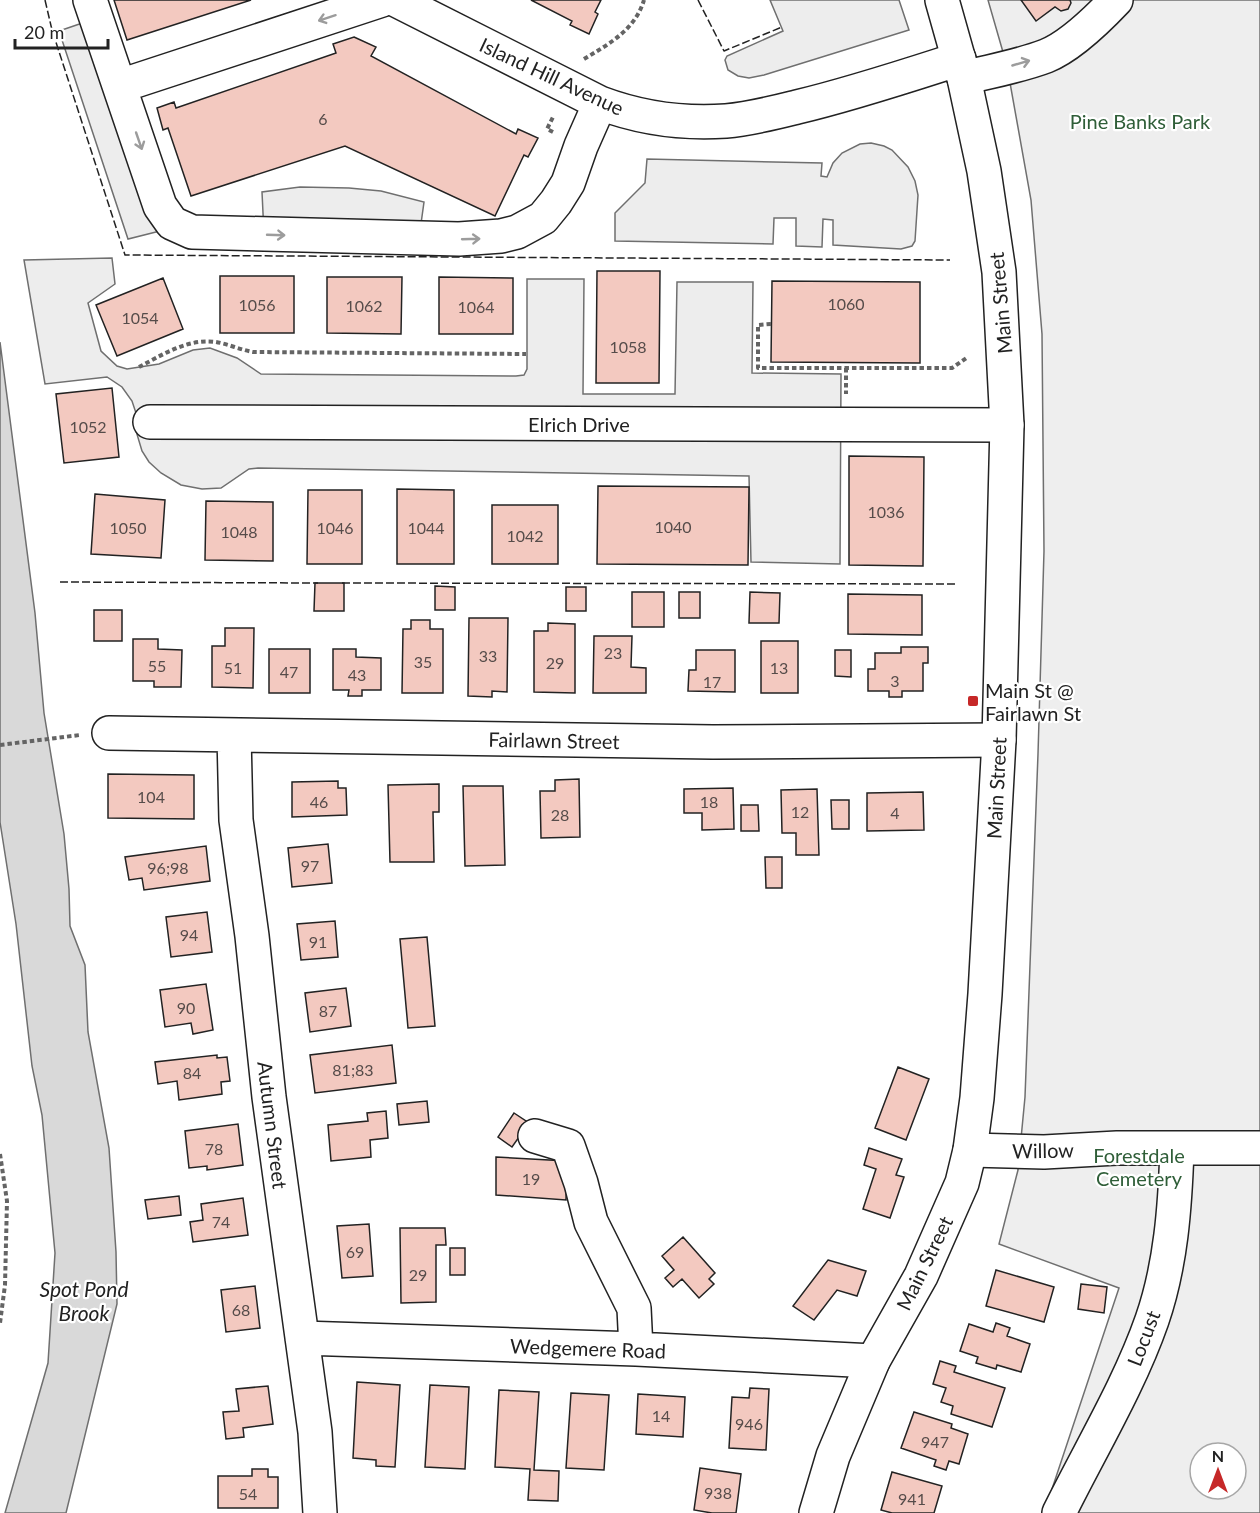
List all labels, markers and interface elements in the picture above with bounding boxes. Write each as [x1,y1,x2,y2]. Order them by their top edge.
scale bar [15,12,108,50]
one-way arrow [318,13,337,24]
text: 20 m [24,21,64,43]
street label: Island Hill Avenue [476,32,628,120]
one-way arrow [1011,56,1030,68]
house number: 6 [318,109,328,128]
park label: Pine Banks Park [1070,109,1211,133]
one-way arrow [134,131,145,150]
one-way arrow [265,229,285,240]
one-way arrow [460,233,480,245]
street label: Main Street [984,251,1016,355]
house number: 1060 [827,294,865,313]
house number: 1056 [238,295,276,314]
house number: 1062 [345,296,383,315]
house number: 1064 [457,297,495,316]
house number: 1054 [121,308,159,327]
house number: 1058 [609,337,647,356]
street label: Elrich Drive [528,412,630,436]
house number: 1052 [69,417,107,436]
house number: 1036 [867,502,905,521]
house number: 1040 [654,517,692,536]
house number: 1050 [109,518,147,537]
house number: 1046 [316,518,354,537]
house number: 1044 [407,518,445,537]
house number: 1048 [220,522,258,541]
house number: 1042 [506,526,544,545]
house number: 23 [604,643,622,662]
house number: 33 [479,646,497,665]
house number: 35 [414,652,432,671]
house number: 29 [546,653,564,672]
house number: 55 [148,656,166,675]
house number: 51 [224,658,242,677]
house number: 13 [770,658,788,677]
house number: 47 [280,662,298,681]
house number: 43 [348,665,366,684]
house number: 3 [890,671,900,690]
house number: 17 [703,672,721,691]
place label: Main St @ Fairlawn St [985,678,1081,725]
marker: Main St @ Fairlawn St [966,694,980,708]
street label: Fairlawn Street [488,727,620,753]
street label: Main Street [981,736,1011,840]
house number: 104 [137,787,165,806]
house number: 46 [310,792,328,811]
house number: 18 [700,792,718,811]
house number: 12 [791,802,809,821]
house number: 4 [890,803,900,822]
house number: 28 [551,805,569,824]
house number: 97 [301,856,319,875]
house number: 96;98 [147,858,189,877]
house number: 94 [180,925,198,944]
house number: 91 [309,932,327,951]
house number: 90 [177,998,195,1017]
house number: 87 [319,1001,337,1020]
street label: Autumn Street [253,1060,293,1190]
house number: 81;83 [332,1060,374,1079]
house number: 84 [183,1063,201,1082]
street label: Willow [1012,1137,1074,1163]
house number: 78 [205,1139,223,1158]
park label: Forestdale Cemetery [1093,1143,1185,1190]
house number: 19 [522,1169,540,1188]
house number: 74 [212,1212,230,1231]
street label: Main Street [891,1212,957,1314]
house number: 69 [346,1242,364,1261]
house number: 29 [409,1265,427,1284]
water label: Spot Pond Brook [39,1276,129,1325]
house number: 68 [232,1300,250,1319]
street label: Locust [1122,1307,1164,1369]
street label: Wedgemere Road [510,1333,666,1363]
house number: 14 [652,1406,670,1425]
house number: 946 [735,1414,763,1433]
house number: 947 [921,1432,949,1451]
north arrow [1188,1441,1248,1501]
text: N [1212,1446,1224,1465]
house number: 938 [704,1483,732,1502]
house number: 54 [239,1484,257,1503]
house number: 941 [898,1489,926,1508]

